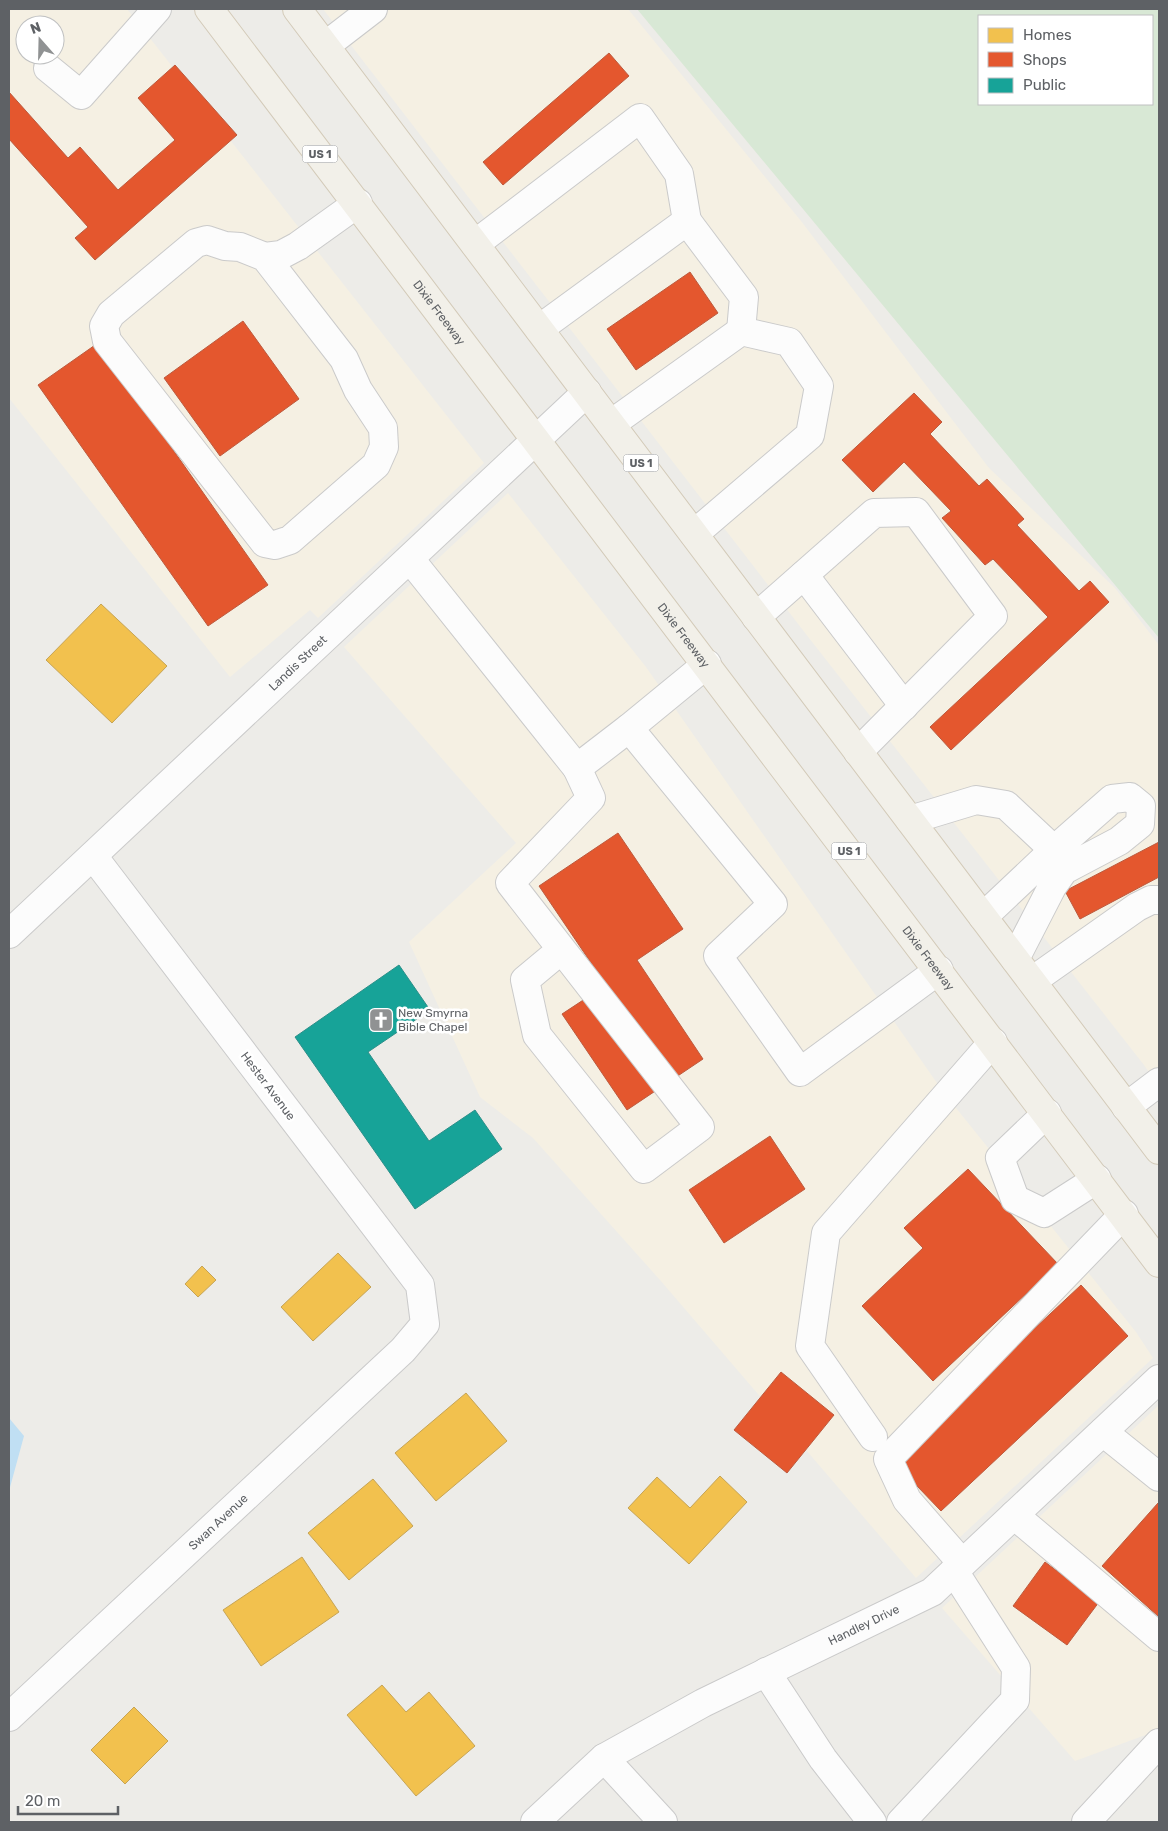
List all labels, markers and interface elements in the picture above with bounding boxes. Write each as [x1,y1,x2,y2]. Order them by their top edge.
north arrow [15,15,65,65]
legend [978,15,1153,105]
text: N [28,19,43,38]
text: Homes [1023,26,1072,44]
text: Shops [1023,51,1067,69]
text: Public [1023,76,1066,94]
road number: US 1 [302,146,338,162]
street label: Dixie Freeway [410,278,468,348]
road number: US 1 [624,454,658,472]
street label: Dixie Freeway [655,600,713,671]
street label: Landis Street [266,632,330,694]
road number: US 1 [832,842,866,859]
street label: Dixie Freeway [899,923,957,994]
place label: New Smyrna Bible Chapel [398,1006,468,1034]
church icon: New Smyrna Bible Chapel [368,1007,394,1033]
street label: Hester Avenue [238,1049,298,1123]
street label: Swan Avenue [186,1491,251,1553]
street label: Handley Drive [826,1602,902,1648]
scale bar [18,1784,118,1816]
text: 20 m [25,1792,60,1810]

